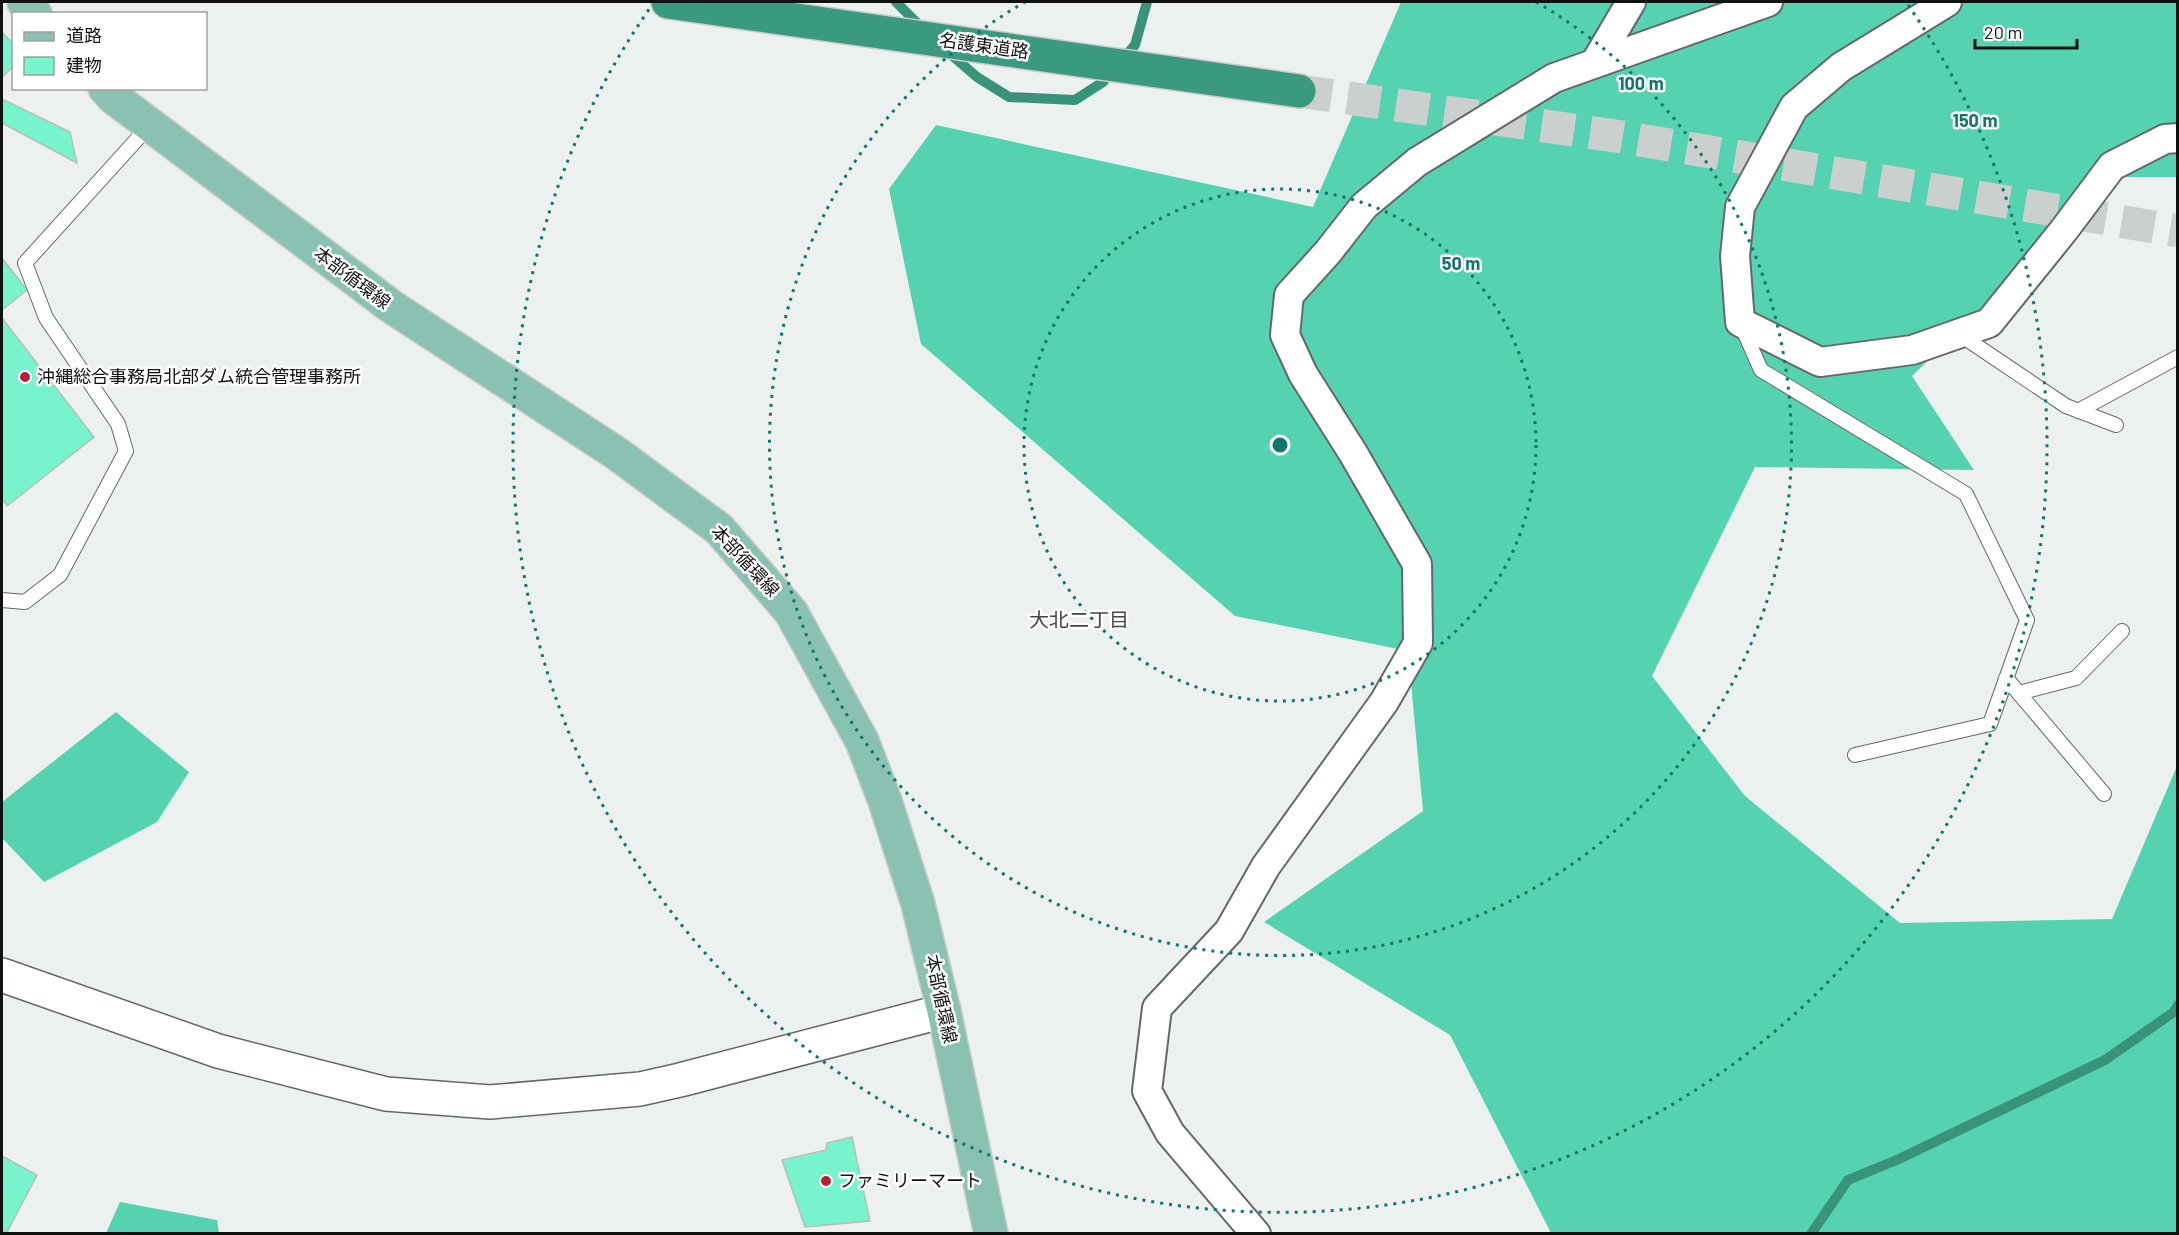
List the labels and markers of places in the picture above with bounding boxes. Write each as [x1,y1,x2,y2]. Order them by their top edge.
place label: 沖縄総合事務局北部ダム統合管理事務所 [37,365,361,387]
marker: 沖縄総合事務局北部ダム統合管理事務所 [18,370,32,384]
centre of rings [1270,435,1290,455]
place label: ファミリーマート [838,1169,982,1191]
marker: ファミリーマート [819,1174,833,1188]

